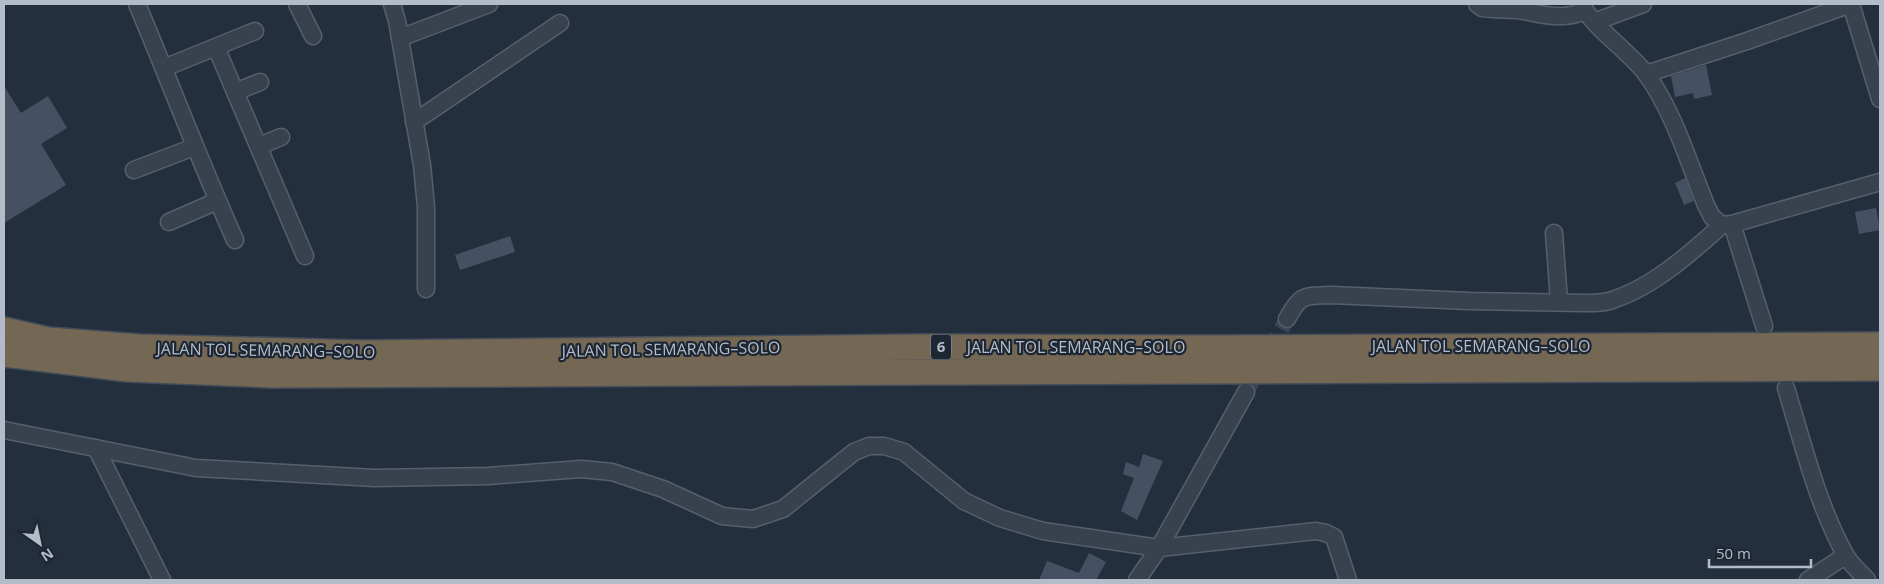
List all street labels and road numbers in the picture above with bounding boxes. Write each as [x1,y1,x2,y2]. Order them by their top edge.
road number: 6 [931,334,951,360]
street label: JALAN TOL SEMARANG–SOLO [1370,335,1590,357]
street label: JALAN TOL SEMARANG–SOLO [559,336,781,362]
street label: JALAN TOL SEMARANG–SOLO [965,336,1185,358]
street label: JALAN TOL SEMARANG–SOLO [154,337,376,363]

